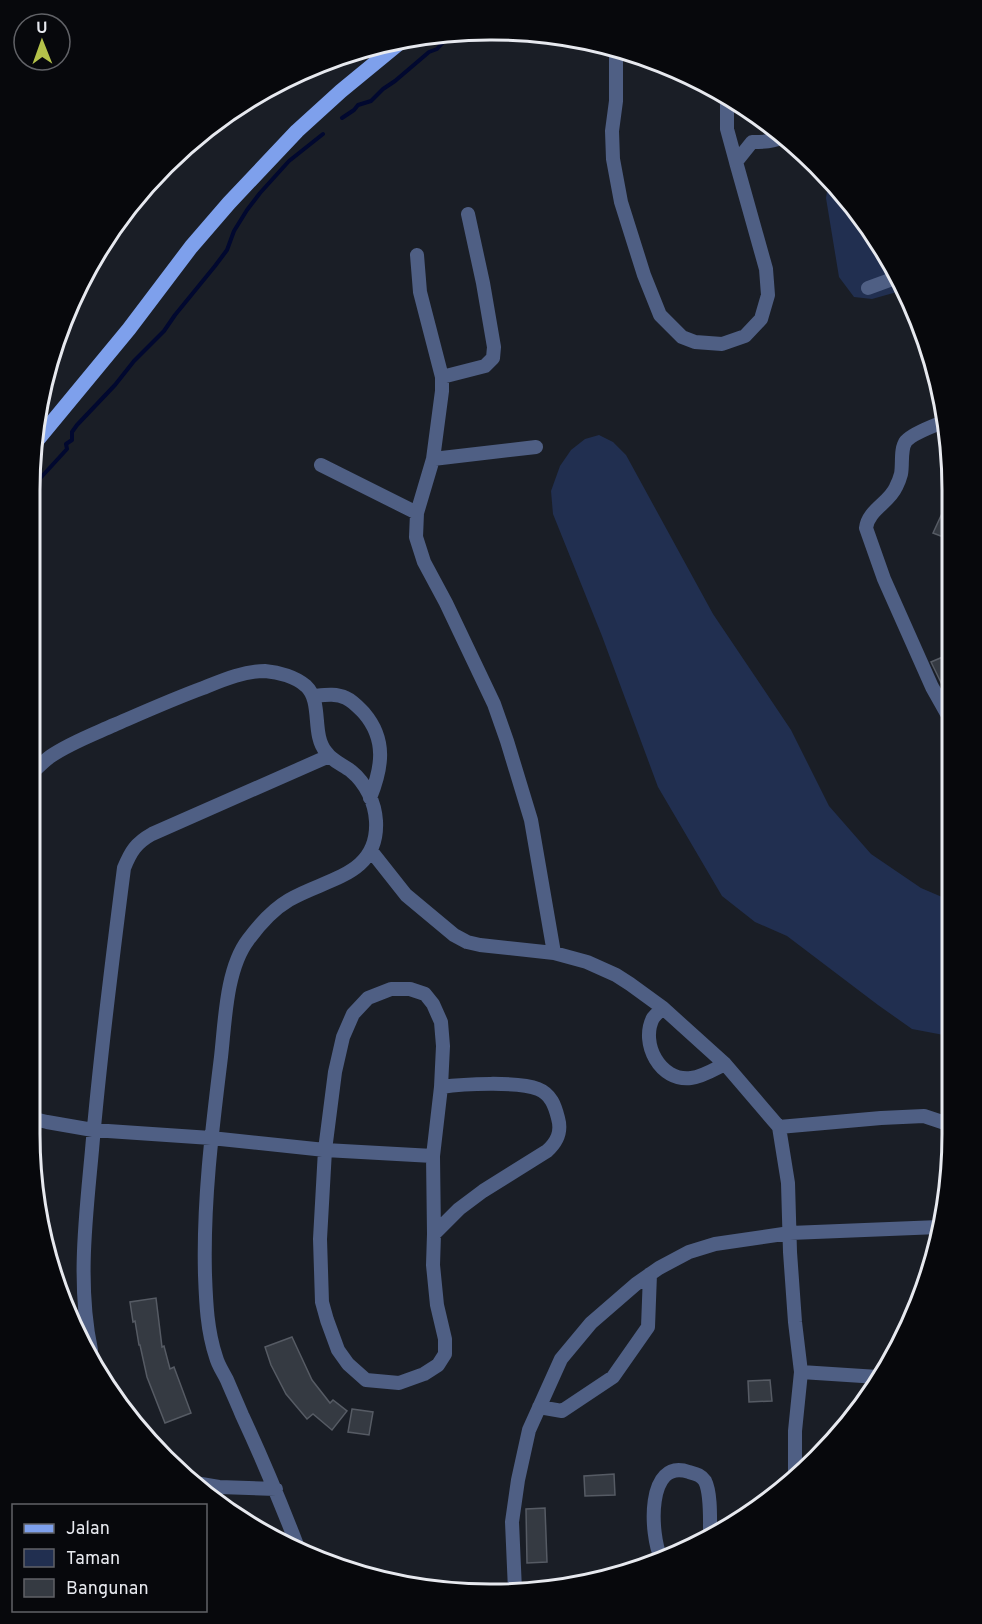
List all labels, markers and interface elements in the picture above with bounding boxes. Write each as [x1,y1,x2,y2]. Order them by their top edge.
north arrow [12,12,72,72]
text: U [36,19,48,39]
legend [12,1504,207,1612]
text: Jalan [66,1518,110,1541]
text: Taman [66,1548,120,1571]
text: Bangunan [66,1578,149,1601]

